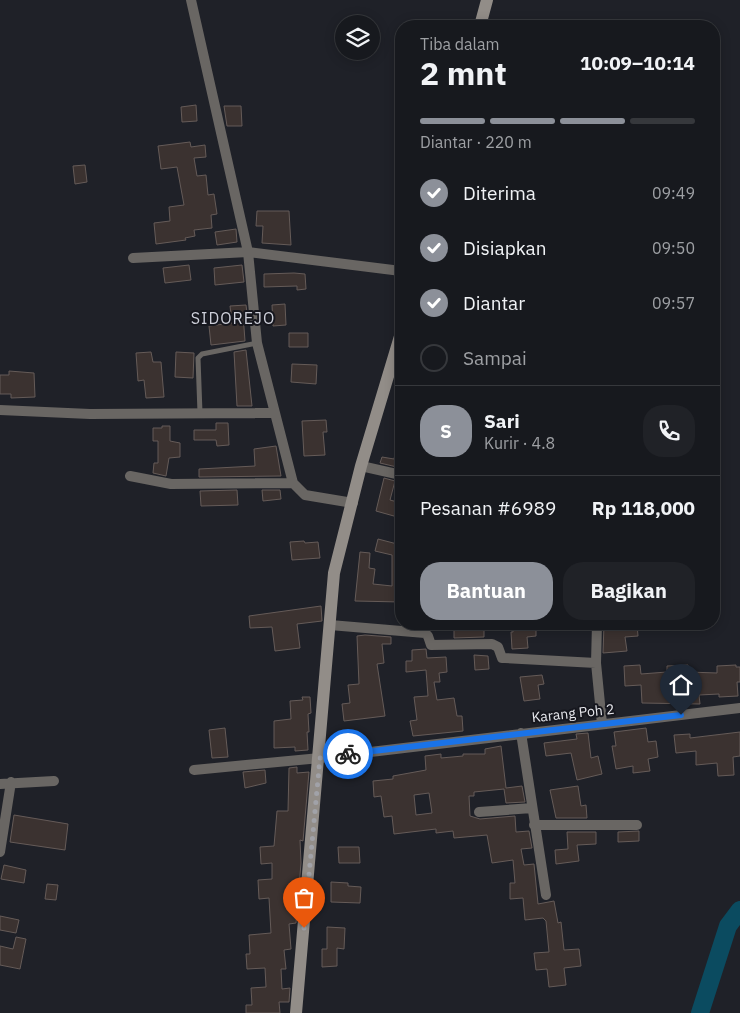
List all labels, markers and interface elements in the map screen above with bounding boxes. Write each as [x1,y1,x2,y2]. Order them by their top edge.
map controls [335,15,380,60]
button: layers [335,15,380,60]
text: Tiba dalam [420,34,499,54]
text: 10:09–10:14 [580,51,695,75]
text: 2 mnt [420,52,507,94]
text: Diantar · 220 m [420,132,532,152]
icon: check [420,179,448,207]
text: Diterima [463,181,536,205]
text: 09:49 [652,183,695,203]
icon: check [420,234,448,262]
text: Disiapkan [463,236,547,260]
text: 09:50 [652,238,695,258]
icon: check [420,289,448,317]
text: Diantar [463,291,525,315]
text: 09:57 [652,293,695,313]
district label: SIDOREJO [191,308,275,328]
text: Sampai [463,346,527,370]
button: phone [643,405,695,457]
text: Sari [484,409,520,433]
text: S [440,419,452,443]
text: Kurir · 4.8 [484,433,555,453]
text: Pesanan #6989 [420,496,556,520]
text: Rp 118,000 [592,496,695,520]
button: Bantuan [420,562,553,620]
button: Bagikan [563,562,695,620]
pin [660,664,702,715]
icon: home [667,671,695,699]
street label: Karang Poh 2 [531,700,615,726]
courier [323,729,373,779]
icon: bike [334,740,362,768]
pin [283,877,325,928]
icon: bag [290,884,318,912]

